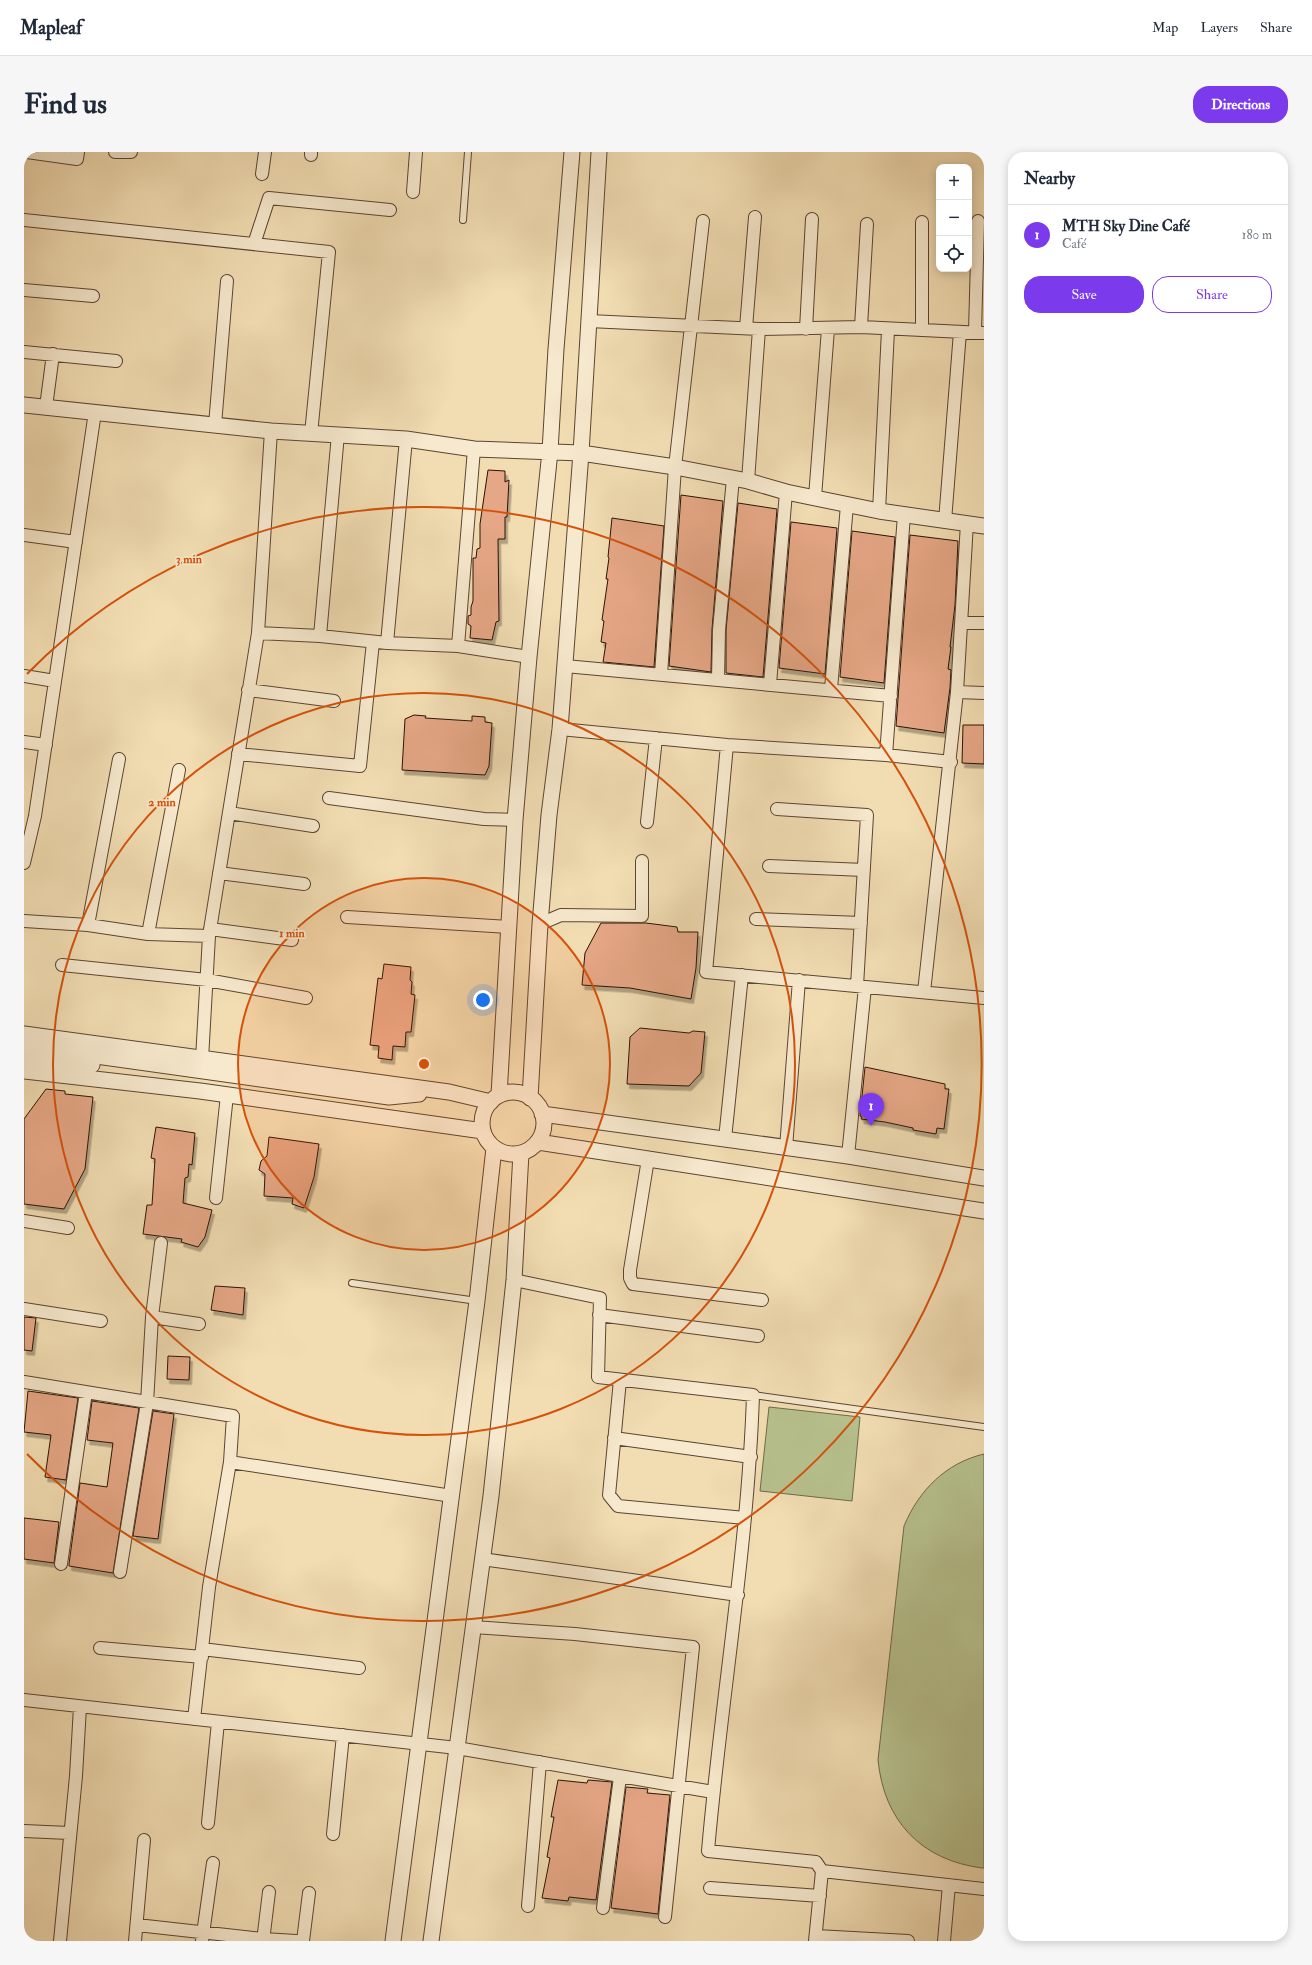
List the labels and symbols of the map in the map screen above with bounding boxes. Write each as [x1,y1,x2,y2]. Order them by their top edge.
text: 3 min [176,552,203,567]
text: 2 min [148,795,176,810]
text: 1 min [279,926,306,941]
your location [473,990,493,1010]
centre of rings [417,1057,431,1071]
pin: 1 [858,1093,884,1126]

